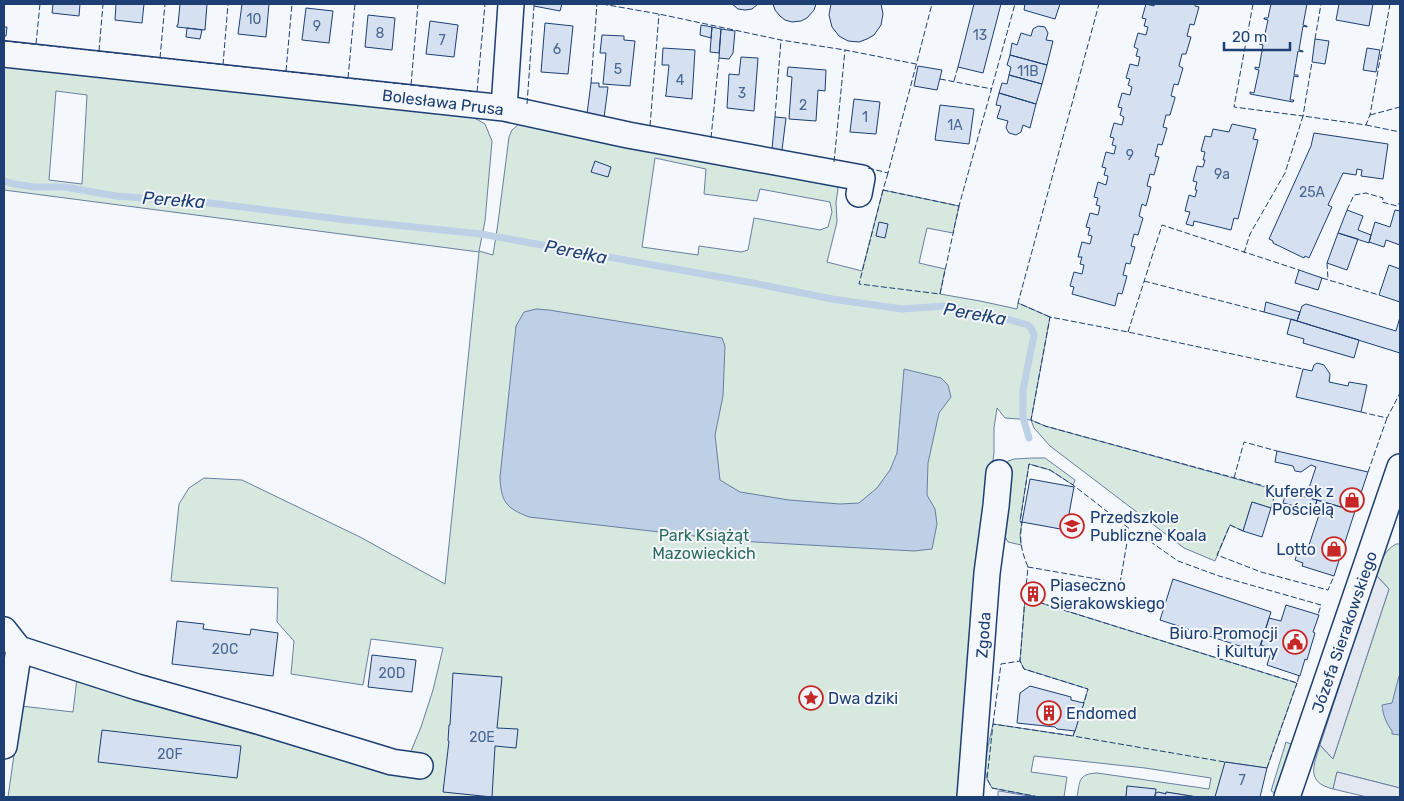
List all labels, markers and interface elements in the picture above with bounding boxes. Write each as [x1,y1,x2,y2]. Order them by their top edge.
house number: 10 [247,11,262,28]
house number: 9 [313,18,321,35]
scale bar [1224,20,1290,52]
house number: 8 [376,25,385,42]
house number: 13 [973,27,987,44]
text: 20 m [1232,28,1267,46]
house number: 7 [438,32,446,49]
house number: 6 [553,41,561,58]
house number: 5 [614,61,622,78]
house number: 11B [1017,63,1039,80]
house number: 4 [676,72,685,89]
house number: 3 [738,85,746,102]
street label: Bolesława Prusa [381,86,505,119]
house number: 2 [799,97,807,114]
house number: 1 [862,109,868,126]
house number: 1A [947,117,963,134]
house number: 9 [1126,147,1134,164]
house number: 9a [1214,166,1230,183]
house number: 25A [1299,184,1326,201]
water label: Perełka [142,187,207,213]
water label: Perełka [543,235,610,269]
water label: Perełka [942,298,1008,330]
place label: Kuferek z Pościelą [1265,482,1334,519]
shop icon: Kuferek z Pościelą [1339,487,1365,513]
place label: Przedszkole Publiczne Koala [1090,508,1207,545]
school or university icon: Przedszkole Publiczne Koala [1059,513,1085,539]
park label: Park Książąt Mazowieckich [652,526,756,563]
shop icon: Lotto [1321,536,1347,562]
place label: Lotto [1276,540,1316,559]
street label: Józefa Sierakowskiego [1308,549,1381,716]
place label: Piaseczno Sierakowskiego [1050,576,1165,613]
building icon: Piaseczno Sierakowskiego [1020,581,1046,607]
street label: Zgoda [972,611,995,659]
place label: Biuro Promocji i Kultury [1169,624,1278,661]
public building icon: Biuro Promocji i Kultury [1282,629,1308,655]
house number: 20C [212,641,238,658]
house number: 20D [379,665,405,682]
place icon: Dwa dziki [798,685,824,711]
place label: Dwa dziki [828,689,898,708]
building icon: Endomed [1036,700,1062,726]
place label: Endomed [1066,704,1137,723]
house number: 20E [469,729,495,746]
house number: 20F [157,746,183,763]
house number: 7 [1238,772,1246,789]

